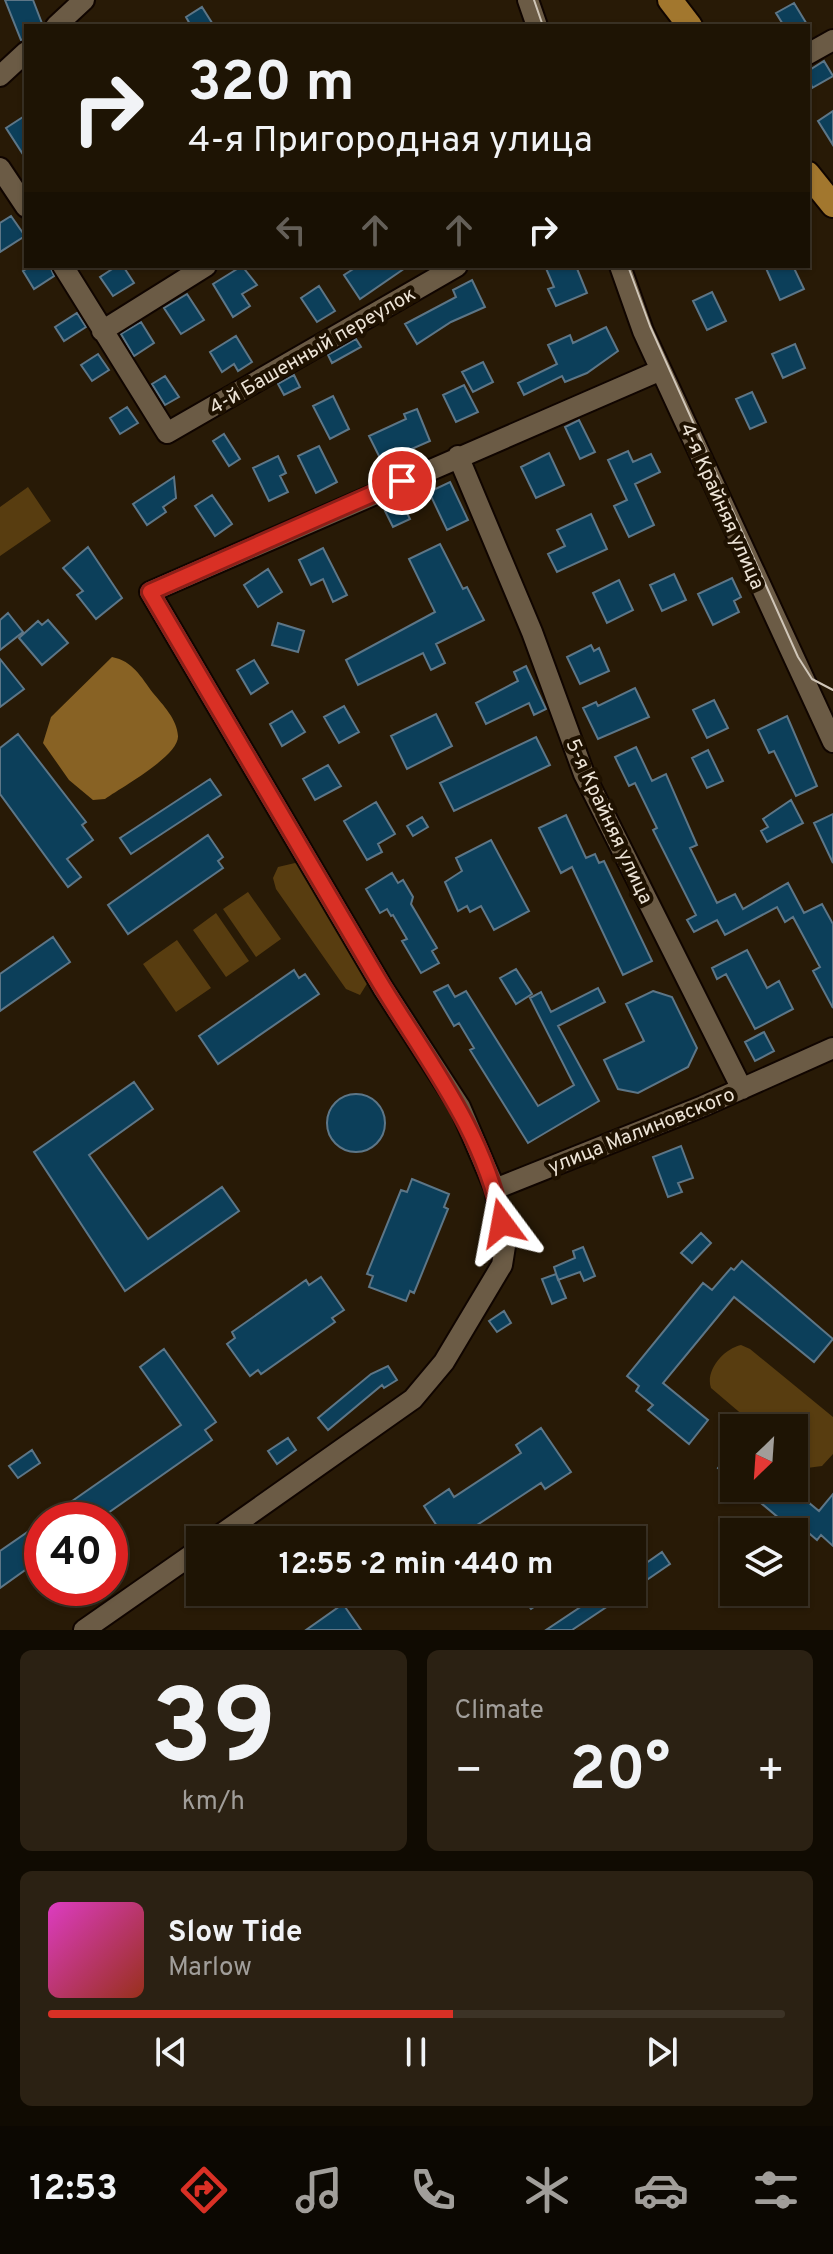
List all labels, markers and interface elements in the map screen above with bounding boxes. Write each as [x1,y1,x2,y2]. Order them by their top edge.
text: 320 m [188,50,355,120]
icon: right [56,56,160,160]
text: 4-я Пригородная улица [188,119,593,165]
icon: left [269,208,313,252]
icon: ahead [353,208,397,252]
icon: ahead [437,208,481,252]
icon: right [521,208,565,252]
street label: 4-й Башенный переулок [205,282,421,422]
street label: 4-я Крайняя улица [673,420,770,594]
pin [368,447,436,515]
icon: arrive [380,459,424,503]
street label: 5-я Крайняя улица [558,735,658,909]
street label: улица Малиновского [544,1082,739,1181]
position arrow [460,1181,544,1265]
north arrow [720,1414,808,1502]
map controls [720,1414,808,1606]
speed limit sign: 40 [24,1502,128,1606]
button: layers [720,1518,808,1606]
text: 12:55 · 2 min · 440 m [279,1547,553,1584]
text: 39 [150,1668,276,1800]
text: Climate [455,1695,544,1728]
text: 20° [569,1735,670,1811]
text: − [455,1745,483,1801]
text: + [757,1745,785,1801]
text: km/h [182,1786,245,1819]
text: Slow Tide [168,1915,302,1952]
text: Marlow [168,1952,252,1985]
icon: previous [149,2030,193,2074]
icon: pause [394,2030,438,2074]
icon: next [640,2030,684,2074]
icon: directions [176,2162,232,2218]
icon: music [291,2162,347,2218]
icon: phone [405,2162,461,2218]
icon: climate [519,2162,575,2218]
icon: car [633,2162,689,2218]
icon: filters [748,2162,804,2218]
text: 12:53 [29,2167,118,2213]

